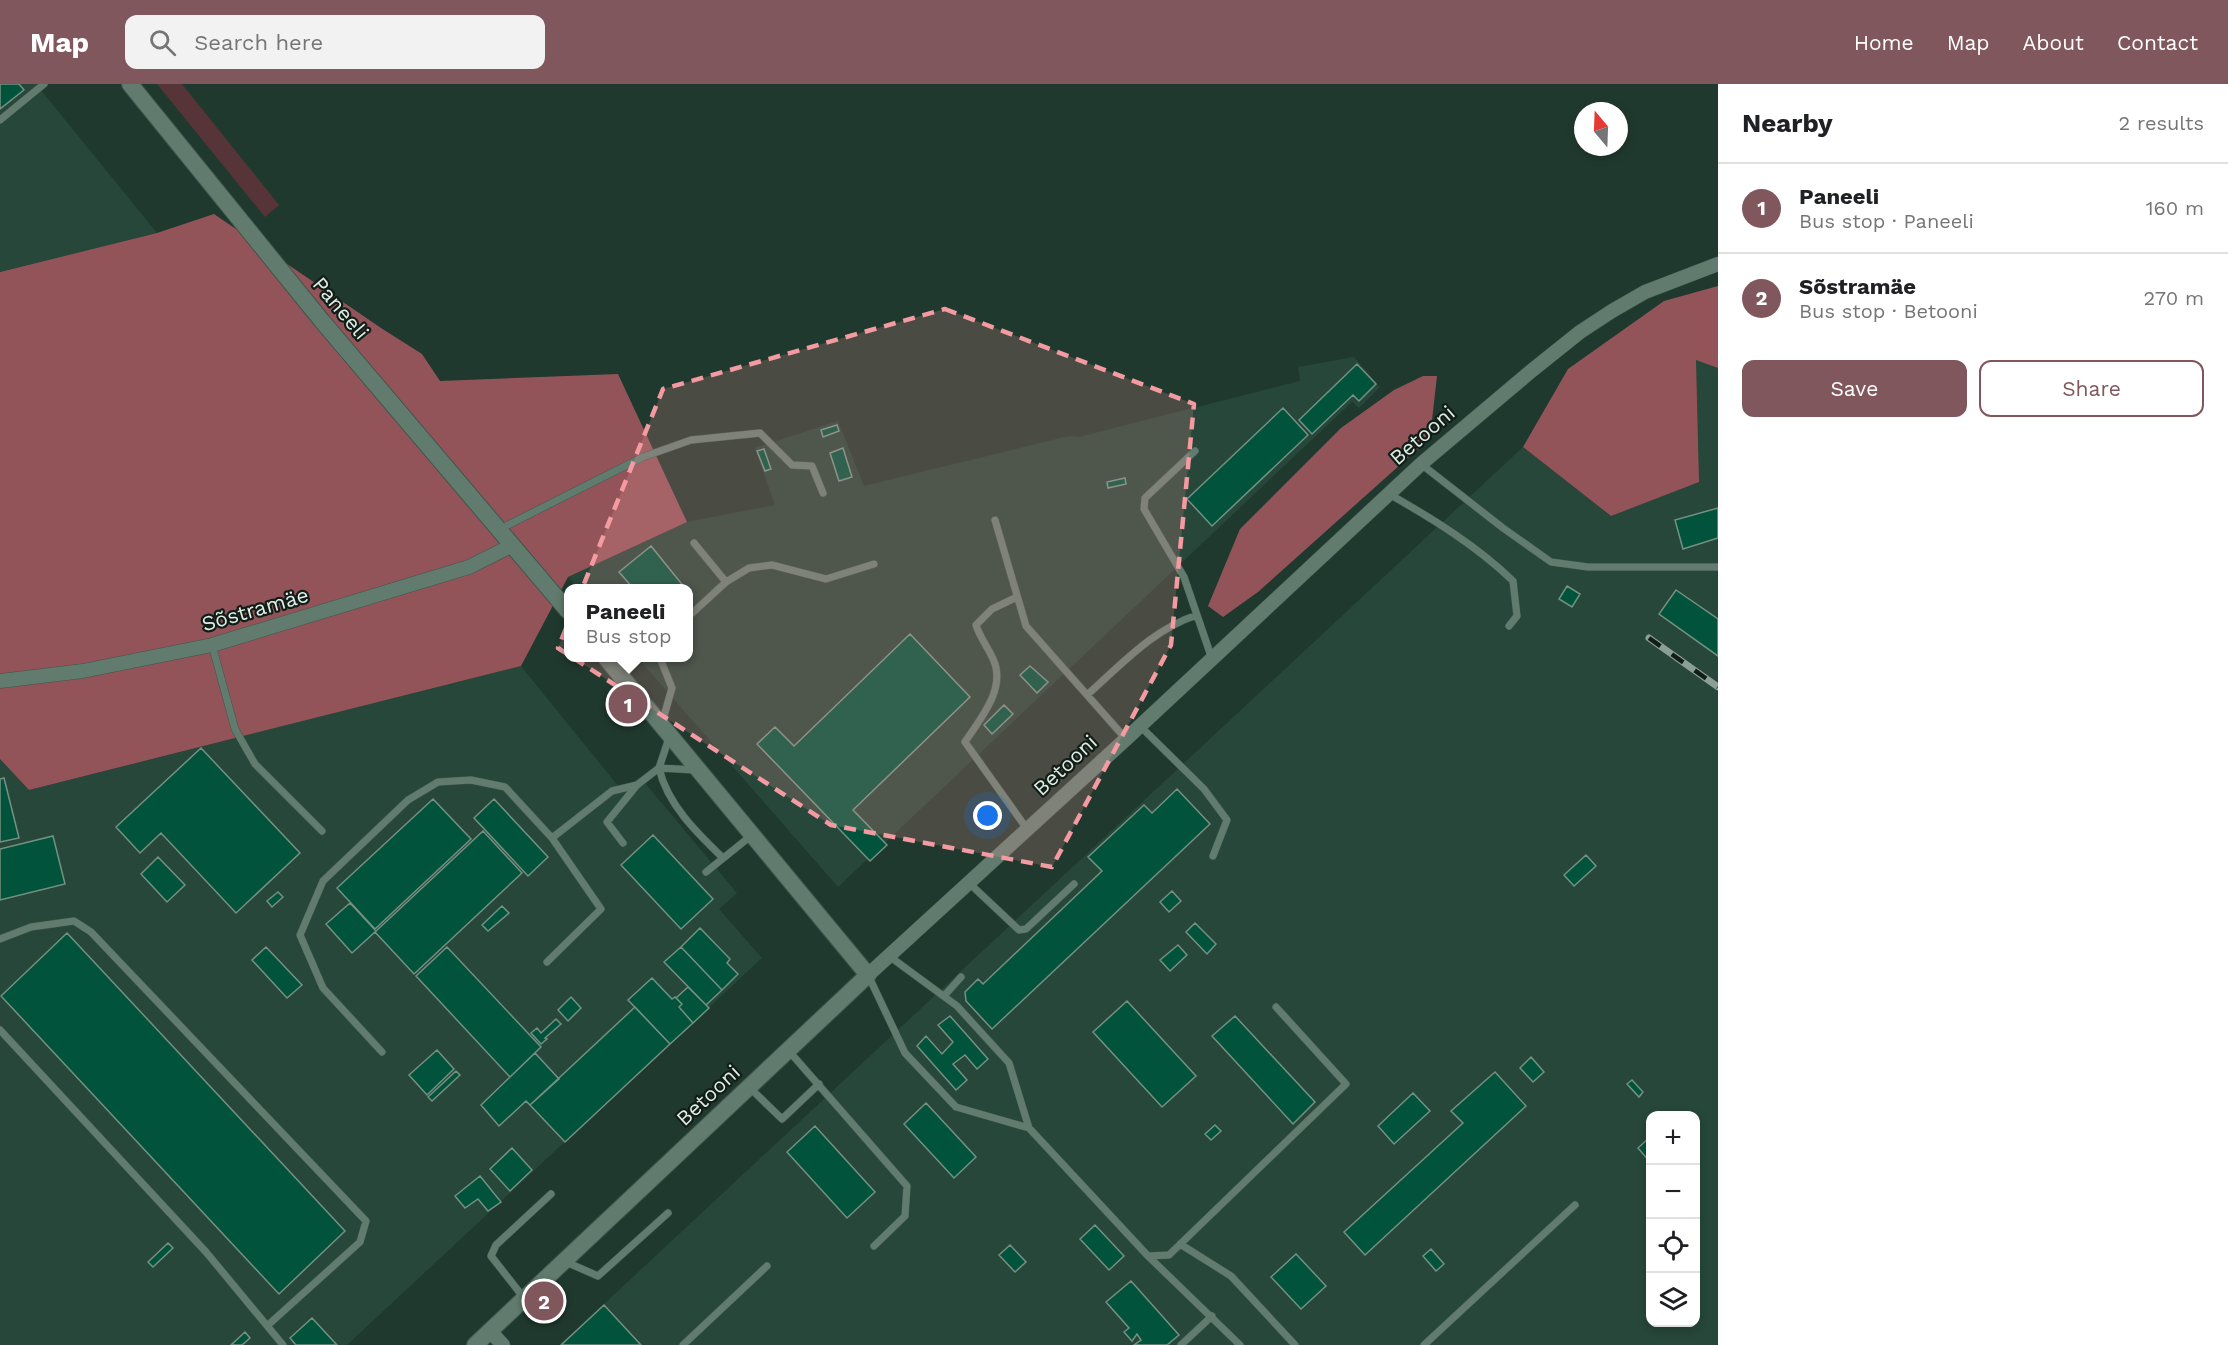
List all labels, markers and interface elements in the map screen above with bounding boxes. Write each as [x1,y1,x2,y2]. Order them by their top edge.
search box [125,15,545,69]
text: Map [30,26,89,59]
icon: search [146,26,179,59]
text: Search here [194,30,323,55]
text: Home [1854,30,1914,55]
text: Map [1947,30,1990,55]
text: About [2023,30,2084,55]
text: Contact [2117,30,2198,55]
north arrow [1574,102,1628,156]
text: Nearby [1742,108,1833,138]
text: 2 results [2119,111,2204,135]
text: Paneeli [1799,184,1879,209]
text: 1 [1757,196,1766,220]
text: 160 m [2146,196,2204,220]
text: Bus stop · Paneeli [1799,209,1974,233]
street label: Paneeli [308,272,374,344]
text: Sõstramäe [1799,274,1916,299]
text: 2 [1756,286,1767,310]
text: 270 m [2144,286,2204,310]
text: Bus stop · Betooni [1799,299,1978,323]
button: Save [1742,360,1967,417]
button: Share [1979,360,2204,417]
street label: Betooni [1384,400,1460,470]
street label: Sõstramäe [199,582,311,636]
popup [564,584,693,662]
text: Paneeli [585,599,666,624]
text: Bus stop [585,624,672,648]
pin: 1 [608,682,648,726]
street label: Betooni [1028,729,1102,801]
your location [973,801,1002,830]
street label: Betooni [671,1059,745,1131]
map controls [1646,1111,1700,1327]
button: + [1646,1111,1700,1165]
button: − [1646,1165,1700,1219]
button: locate [1646,1219,1700,1273]
button: layers [1646,1273,1700,1327]
pin: 2 [524,1278,564,1324]

